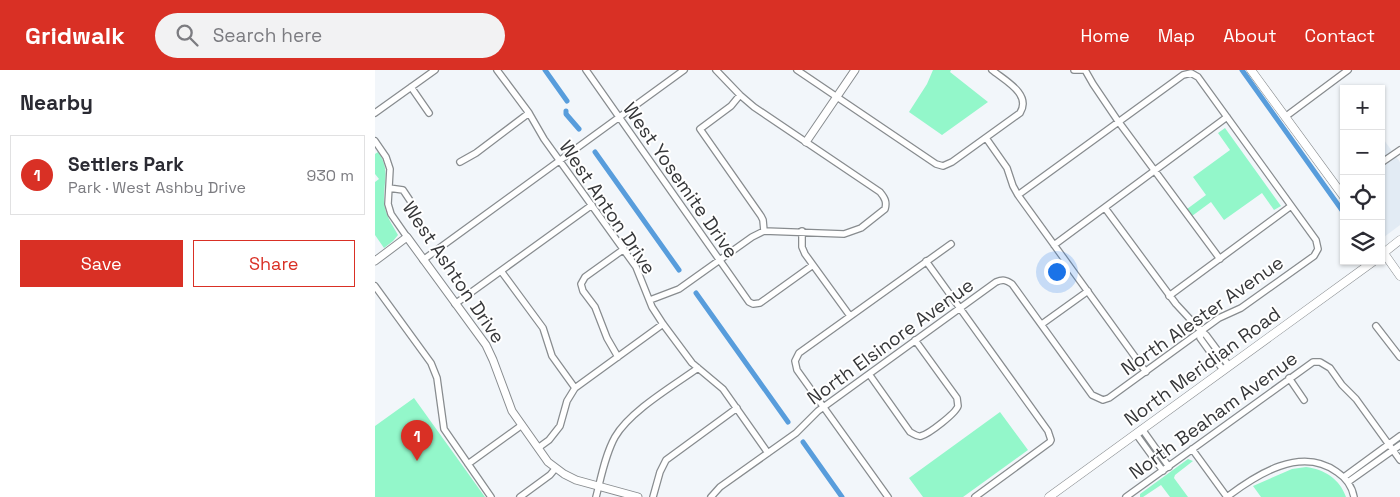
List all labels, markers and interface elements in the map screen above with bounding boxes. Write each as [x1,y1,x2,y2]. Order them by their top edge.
search box [155,13,505,58]
text: Gridwalk [25,20,125,51]
icon: search [173,21,201,49]
text: Search here [213,23,322,48]
text: Home [1081,24,1130,47]
text: Map [1158,24,1195,47]
text: About [1223,24,1277,47]
text: Contact [1305,24,1375,47]
map controls [1340,85,1385,265]
button: + [1340,85,1385,130]
text: Nearby [20,89,93,116]
street label: West Yosemite Drive [617,97,744,263]
button: − [1340,130,1385,175]
street label: West Anton Drive [554,135,662,279]
text: Settlers Park [68,152,184,177]
text: 1 [33,165,41,186]
text: 930 m [306,165,354,186]
button: locate [1340,175,1385,220]
text: Park · West Ashby Drive [68,177,246,198]
street label: West Ashton Drive [397,196,510,348]
button: layers [1340,220,1385,265]
button: Save [20,240,183,287]
button: Share [193,240,355,287]
street label: North Alester Avenue [1116,250,1288,381]
your location [1044,259,1070,285]
street label: North Elsinore Avenue [802,273,979,410]
street label: North Meridian Road [1119,301,1285,432]
street label: North Beaham Avenue [1124,346,1302,485]
pin: 1 [401,420,433,461]

